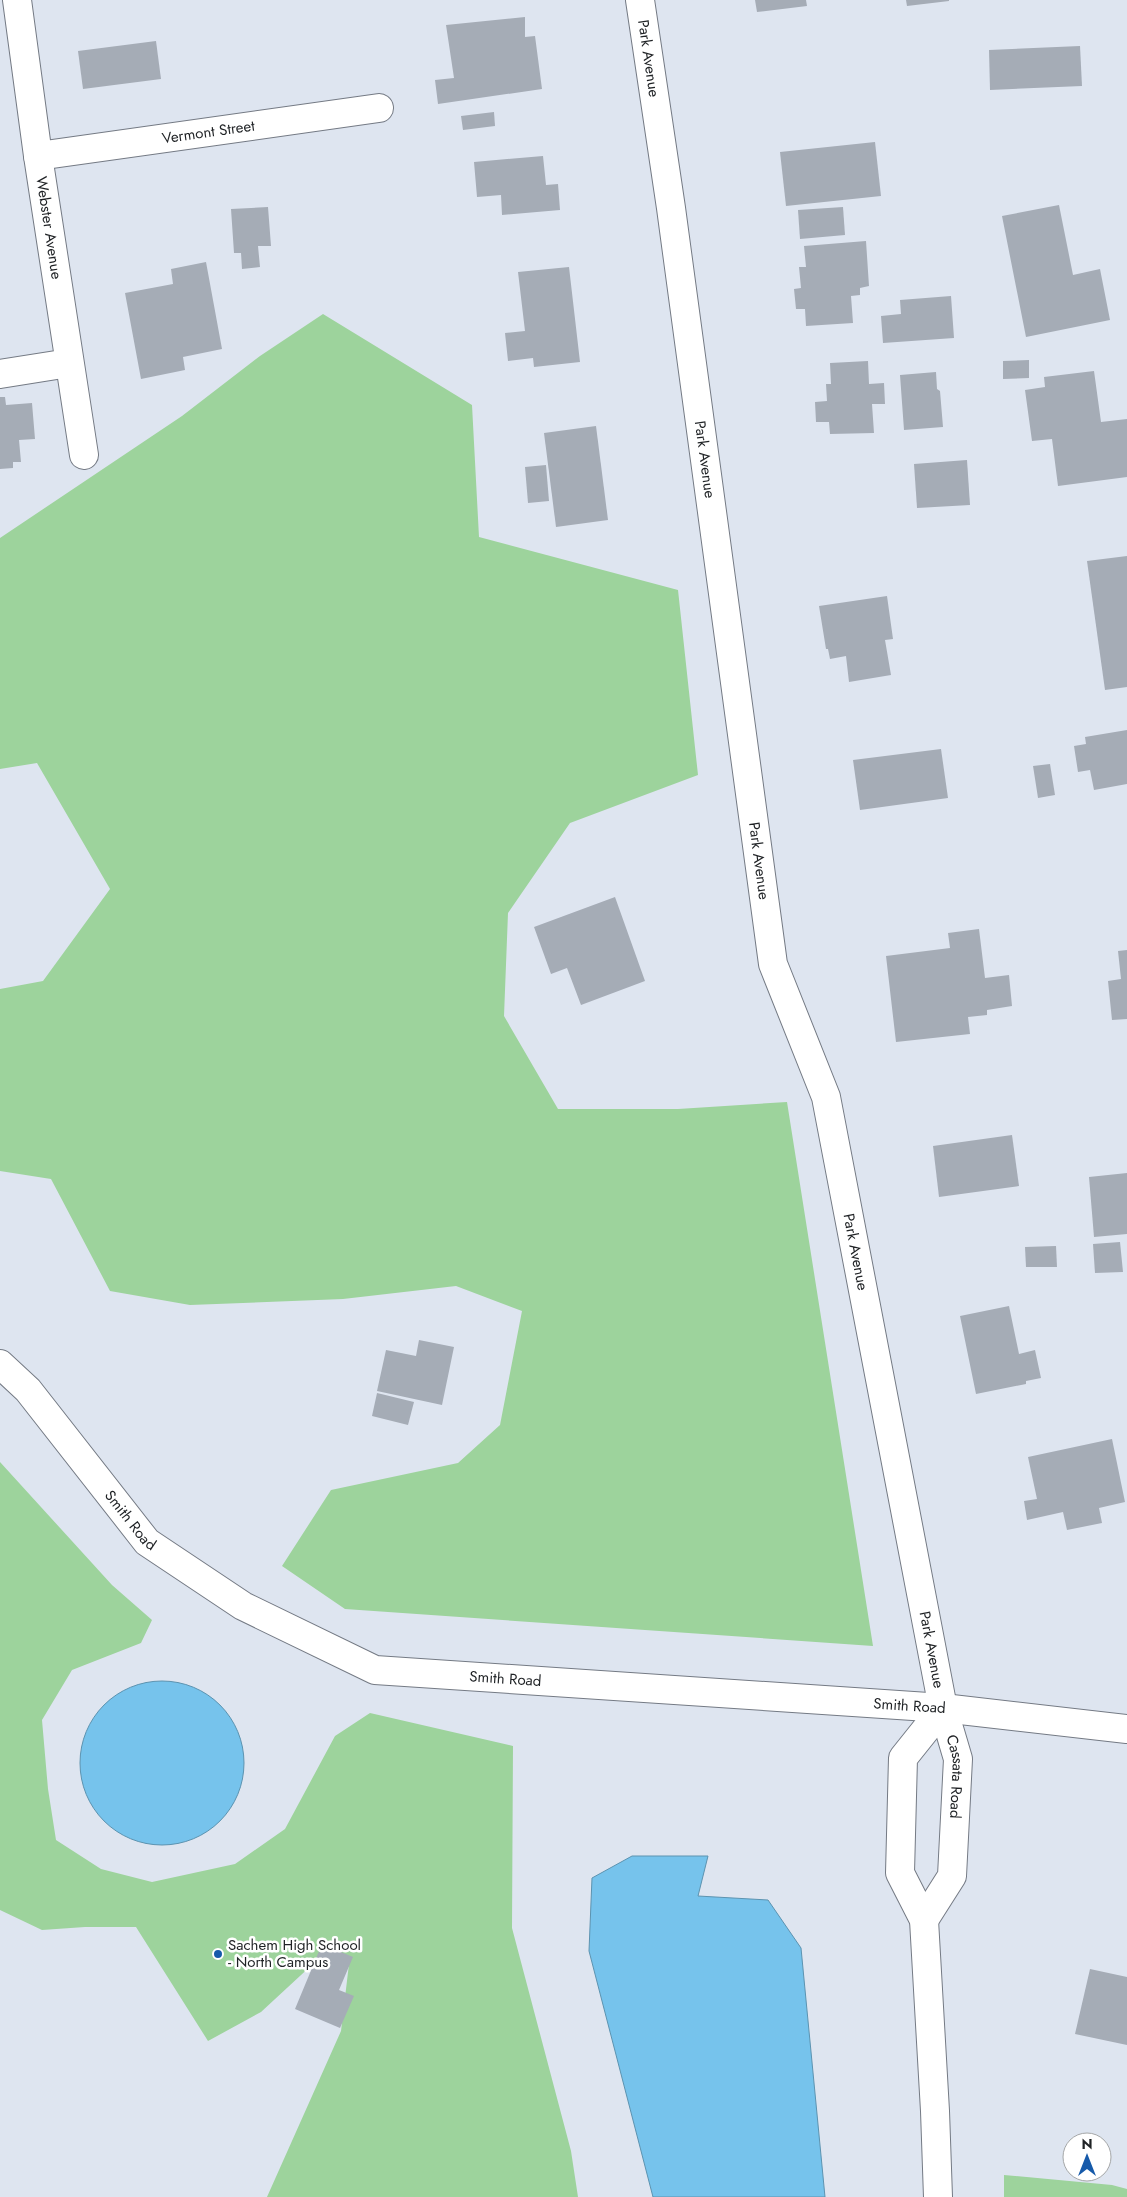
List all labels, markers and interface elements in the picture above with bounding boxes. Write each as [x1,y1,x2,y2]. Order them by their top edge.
street label: Park Avenue [632,18,665,99]
street label: Vermont Street [161,115,256,149]
street label: Webster Avenue [30,175,68,281]
street label: Park Avenue [689,419,721,500]
street label: Park Avenue [743,821,775,901]
street label: Park Avenue [838,1211,874,1293]
street label: Smith Road [99,1485,160,1556]
street label: Park Avenue [914,1609,950,1690]
street label: Smith Road [469,1665,542,1692]
street label: Smith Road [873,1692,946,1719]
street label: Cassata Road [940,1732,969,1819]
place label: Sachem High School - North Campus [228,1934,361,1973]
marker: Sachem High School - North Campus [212,1948,224,1960]
north arrow [1062,2132,1112,2182]
text: N [1081,2134,1093,2154]

